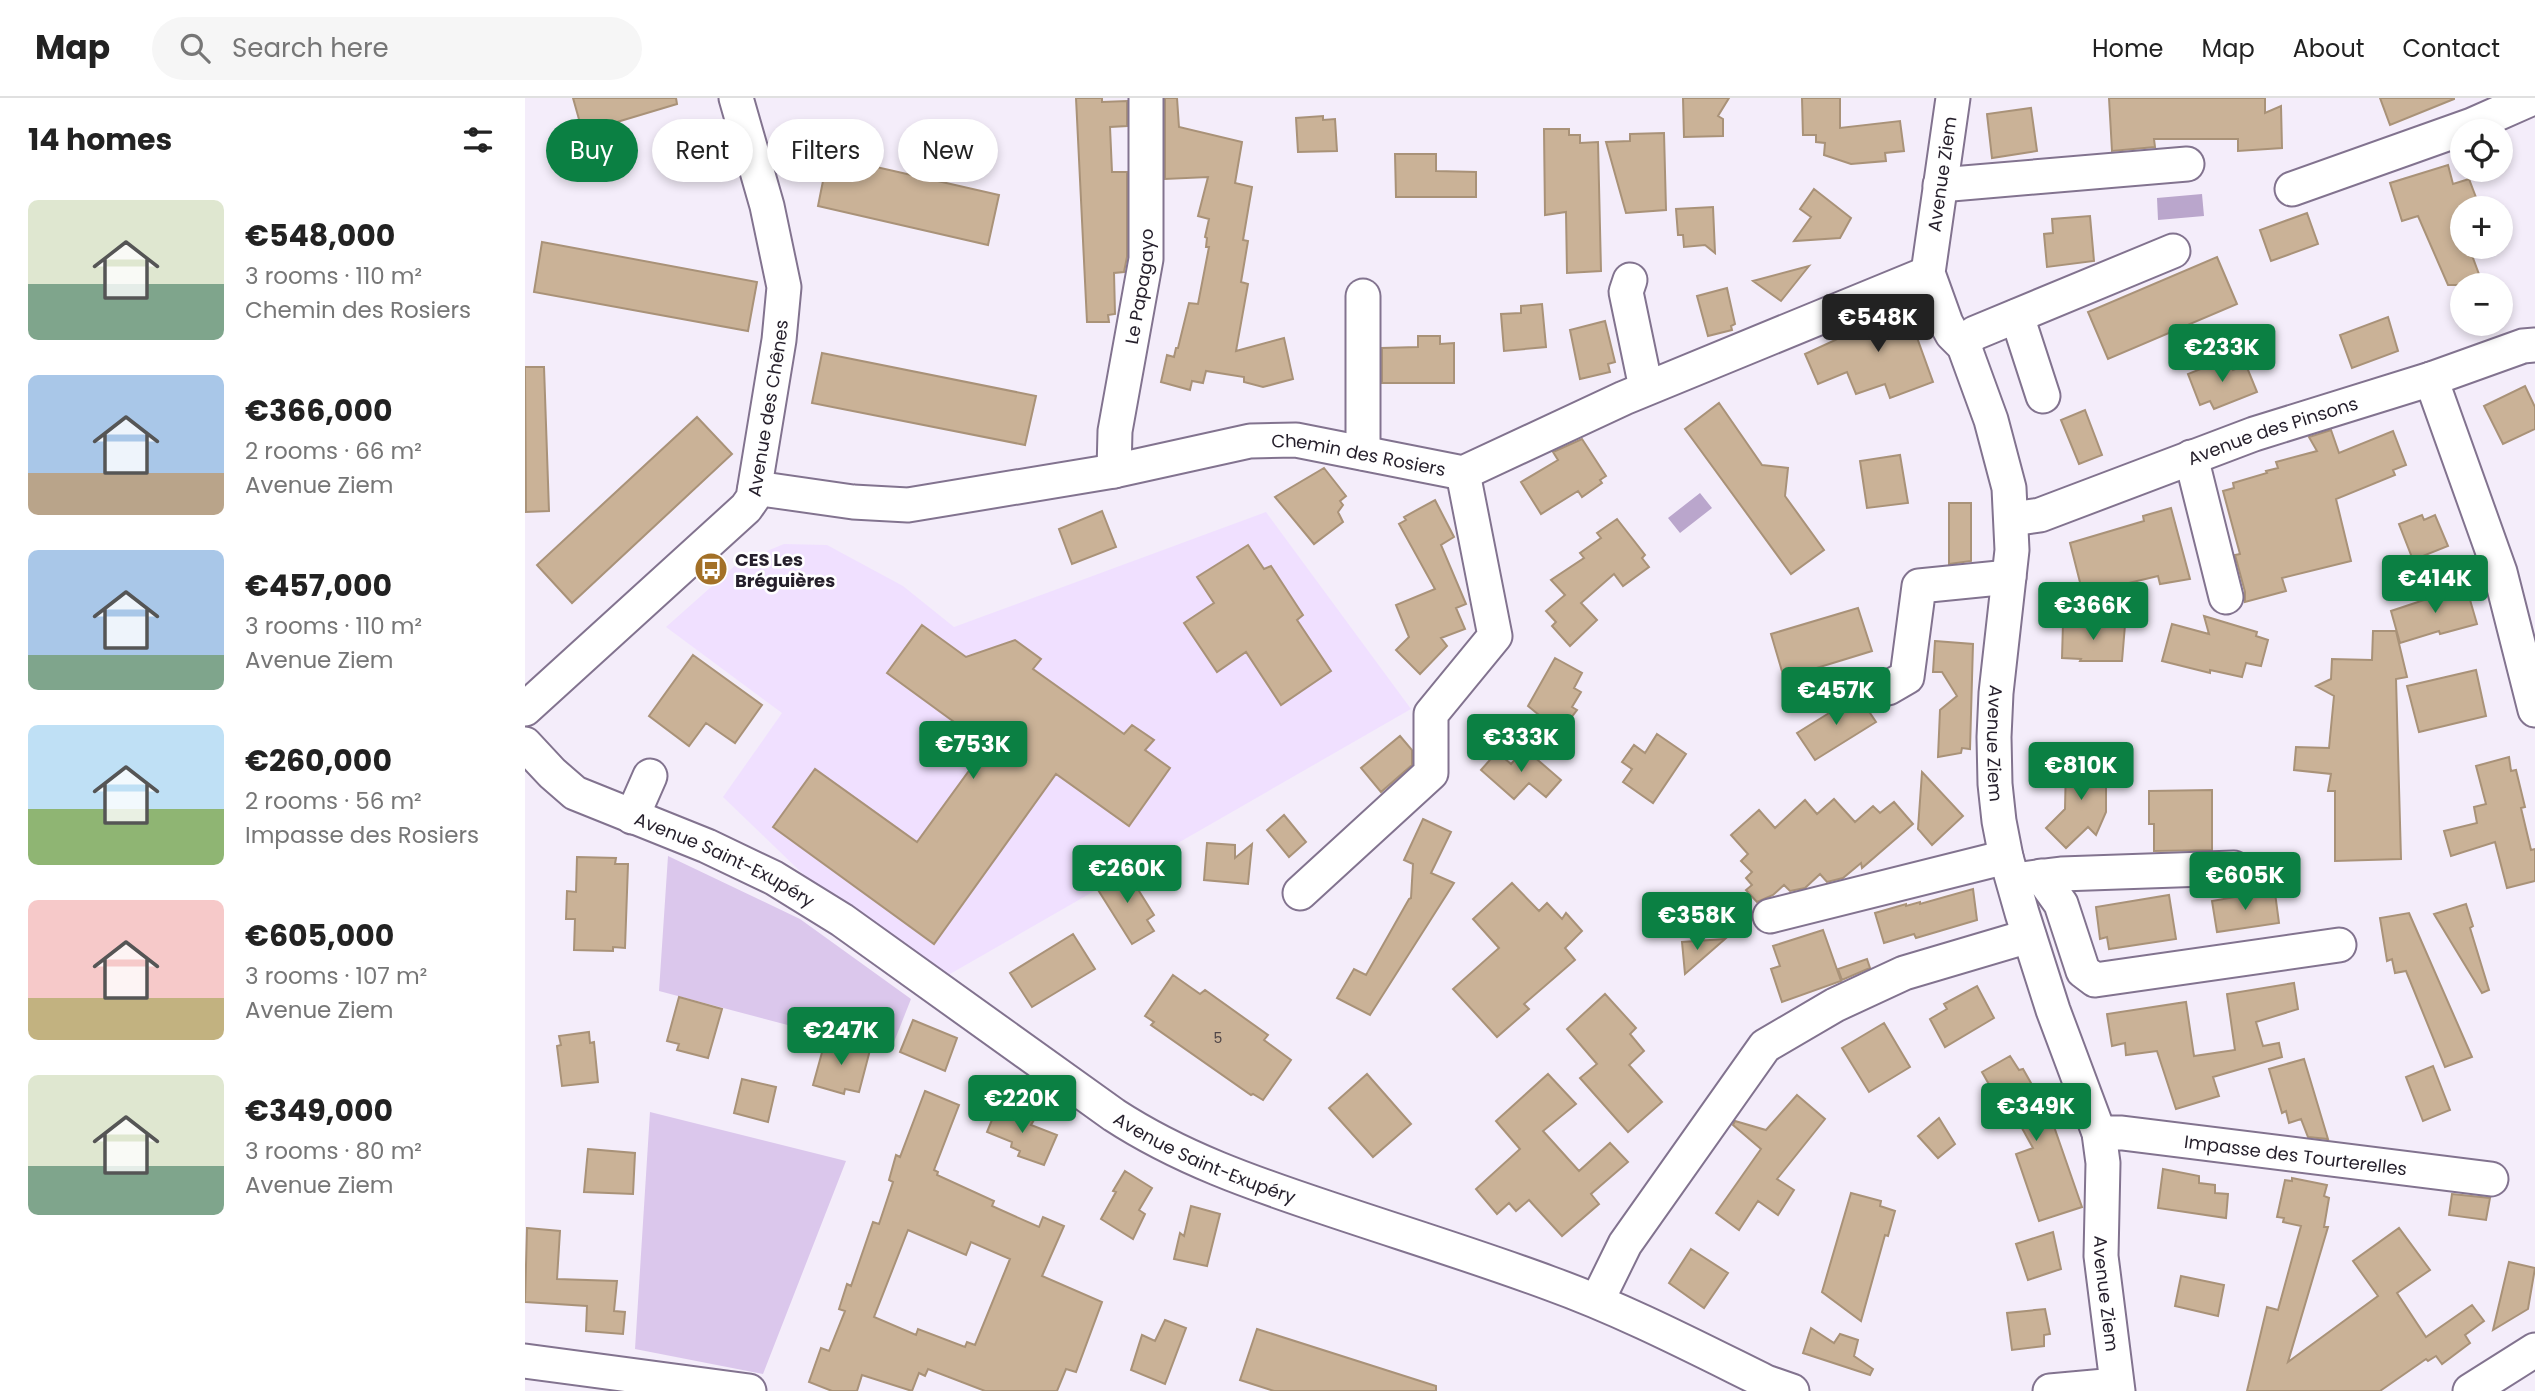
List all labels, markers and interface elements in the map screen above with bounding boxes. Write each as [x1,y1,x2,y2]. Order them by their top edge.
search box [152,17,642,80]
text: Map [35,24,110,71]
icon: search [176,29,214,67]
text: Search here [232,30,389,66]
text: Home [2092,32,2164,65]
text: Map [2202,32,2255,65]
text: About [2293,32,2364,65]
text: Contact [2402,32,2500,65]
street label: Avenue Ziem [1922,115,1962,233]
text: 14 homes [28,118,172,161]
chip: Buy [546,119,638,182]
chip: Rent [652,119,753,182]
chip: Filters [767,119,884,182]
chip: New [898,119,998,182]
map controls [2450,119,2513,336]
button: locate [2450,119,2513,182]
icon: filters [459,121,497,159]
button: + [2450,196,2513,259]
text: €548,000 [245,214,395,257]
icon: home [84,228,168,312]
street label: Le Papagayo [1118,228,1159,346]
text: 3 rooms · 110 m² [245,260,422,292]
button: − [2450,273,2513,336]
text: Chemin des Rosiers [245,294,471,326]
pin: €548K [1829,294,1927,354]
text: €548K [1838,301,1918,333]
street label: Avenue des Chênes [741,319,793,498]
pin: €233K [2173,324,2271,384]
text: €233K [2184,331,2260,363]
text: €366,000 [245,389,393,432]
street label: Avenue des Pinsons [2184,390,2361,471]
icon: home [84,403,168,487]
street label: Chemin des Rosiers [1271,427,1448,482]
text: 2 rooms · 66 m² [245,435,422,467]
text: Avenue Ziem [245,469,394,501]
place label: CES Les Bréguières [735,547,835,593]
bus stop icon: CES Les Bréguières [692,550,730,588]
pin: €414K [2386,556,2484,615]
text: €414K [2398,562,2472,594]
text: €457,000 [245,564,392,607]
icon: home [84,578,168,662]
pin: €366K [2044,582,2142,642]
text: €366K [2054,589,2132,621]
text: 3 rooms · 110 m² [245,610,422,642]
text: Avenue Ziem [245,644,394,676]
pin: €457K [1787,668,1885,727]
text: €457K [1797,674,1875,706]
street label: Avenue Ziem [1981,684,2009,803]
pin: €333K [1472,714,1570,774]
text: €333K [1483,721,1559,753]
pin: €753K [924,722,1022,781]
text: €753K [935,728,1011,760]
text: €260,000 [245,739,392,782]
pin: €810K [2032,742,2130,802]
text: €810K [2045,749,2117,781]
icon: home [84,753,168,837]
text: 2 rooms · 56 m² [245,785,422,817]
street label: Avenue Saint-Exupéry [631,806,820,913]
text: Impasse des Rosiers [245,819,479,851]
pin: €260K [1078,846,1176,905]
text: €260K [1088,852,1166,884]
pin: €605K [2196,852,2294,912]
text: €605K [2206,859,2284,891]
pin: €358K [1648,892,1746,952]
text: €358K [1658,899,1736,931]
text: €605,000 [245,914,394,957]
icon: home [84,928,168,1012]
text: 3 rooms · 107 m² [245,960,427,992]
text: Avenue Ziem [245,994,394,1026]
pin: €247K [792,1007,890,1067]
text: €247K [803,1014,879,1046]
house number: 5 [1214,1028,1222,1048]
pin: €220K [973,1076,1071,1135]
text: €220K [984,1082,1060,1114]
pin: €349K [1987,1084,2085,1143]
text: €349,000 [245,1089,393,1132]
text: €349K [1997,1090,2075,1122]
icon: home [84,1103,168,1187]
street label: Avenue Saint-Exupéry [1109,1106,1299,1209]
street label: Impasse des Tourterelles [2183,1128,2408,1181]
text: 3 rooms · 80 m² [245,1135,422,1167]
text: Avenue Ziem [245,1169,394,1201]
street label: Avenue Ziem [2088,1235,2125,1353]

